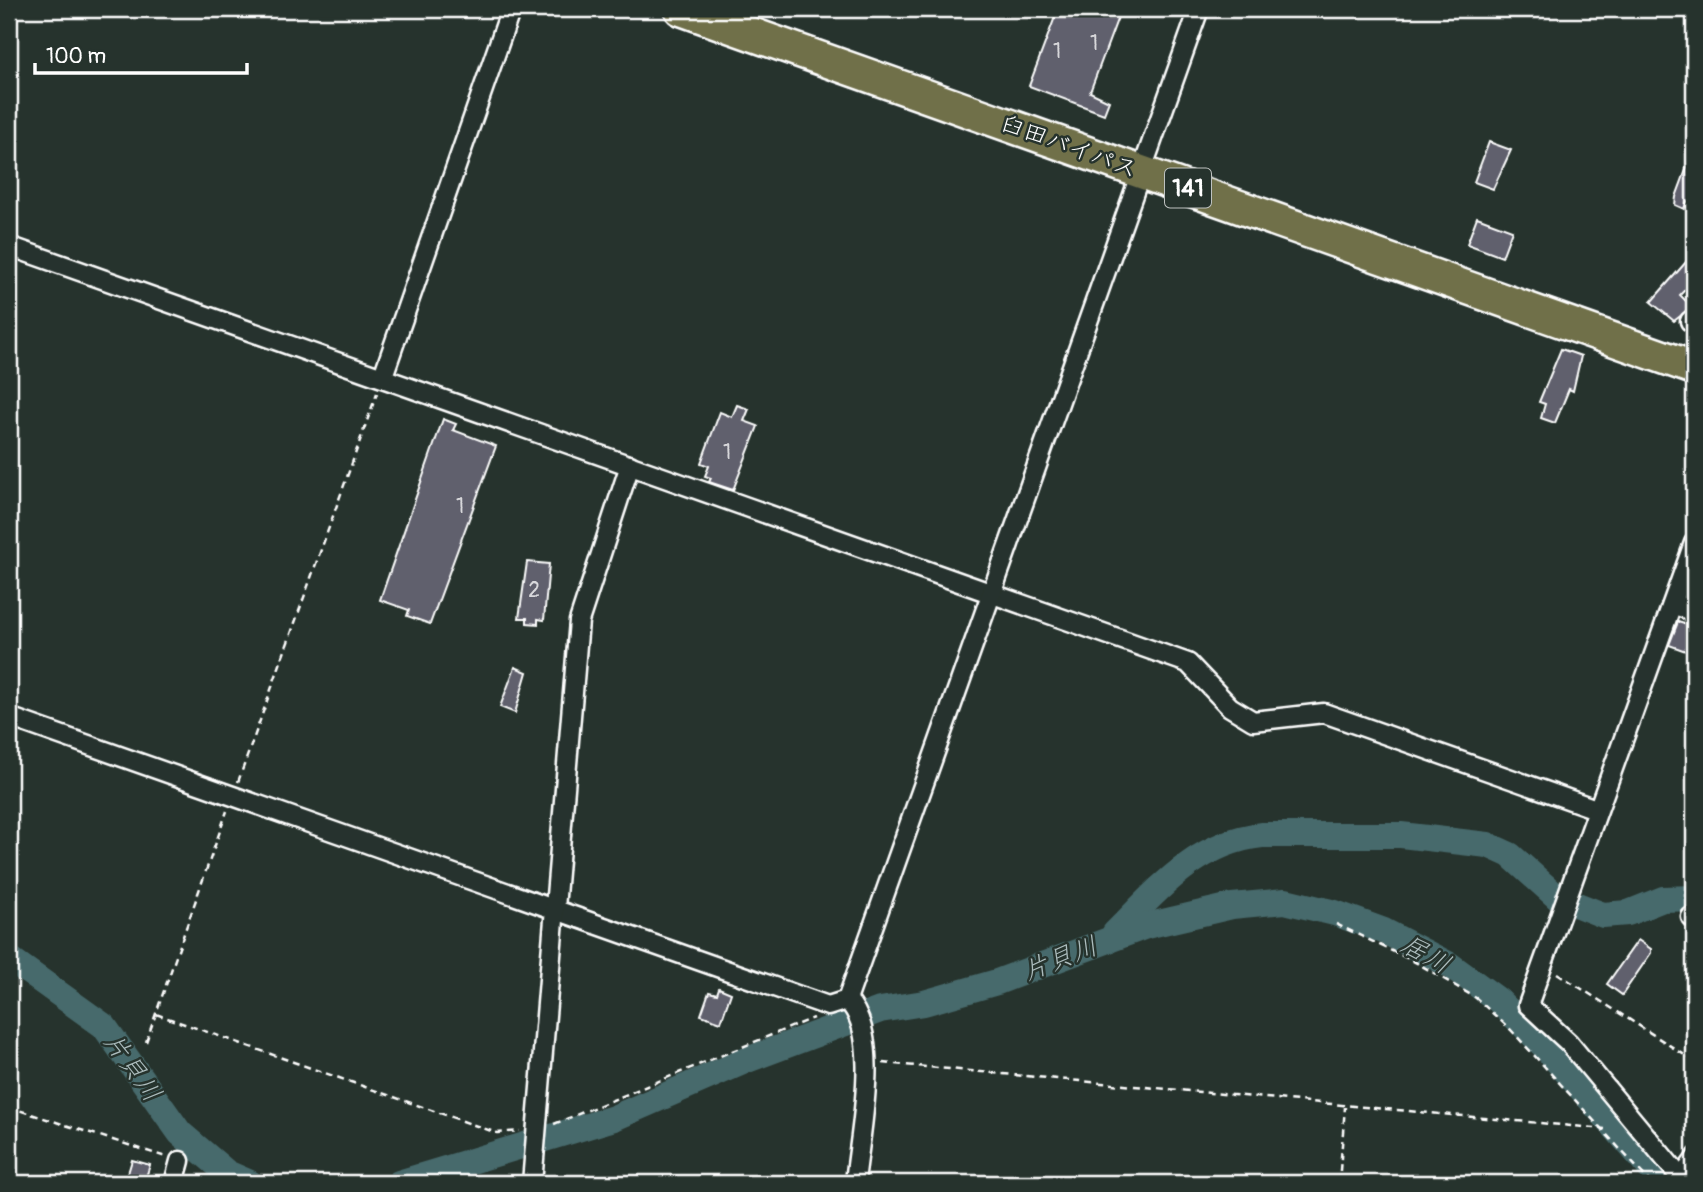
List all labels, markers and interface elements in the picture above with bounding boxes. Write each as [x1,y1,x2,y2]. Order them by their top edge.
house number: 1 [1090,30,1098,57]
scale bar [35,32,247,76]
house number: 1 [1053,38,1061,65]
text: 100 m [46,43,106,70]
street label: 臼田バイパス [996,108,1141,185]
road number: 141 [1165,168,1211,208]
house number: 1 [723,439,731,466]
house number: 1 [456,493,464,520]
house number: 2 [528,577,540,604]
water label: 居川 [1395,928,1456,981]
water label: 片貝川 [1018,930,1103,988]
water label: 片貝川 [96,1027,168,1109]

